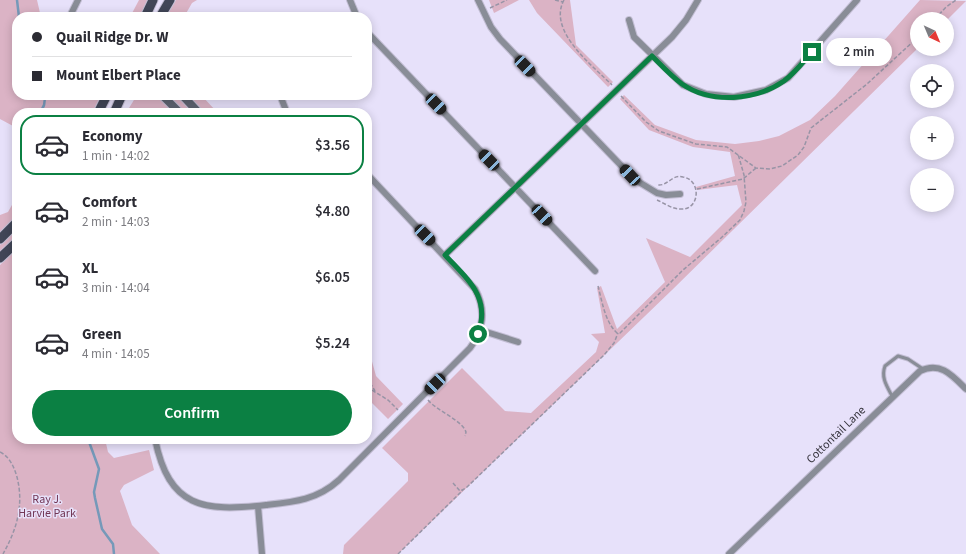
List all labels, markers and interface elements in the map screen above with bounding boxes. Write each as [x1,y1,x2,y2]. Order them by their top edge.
north arrow [910,12,954,56]
map controls [910,12,954,212]
text: Quail Ridge Dr. W [56,27,168,48]
callout: 2 min [826,38,892,66]
route end [803,43,821,61]
text: 2 min [844,43,874,61]
car [512,53,538,79]
button: locate [910,64,954,108]
text: Mount Elbert Place [56,65,181,86]
car [423,91,449,117]
button: + [910,116,954,160]
text: Economy [82,126,143,147]
icon: car [34,127,70,163]
text: $3.56 [315,135,350,156]
text: 1 min · 14:02 [82,147,150,165]
car [476,147,502,173]
car [617,162,643,188]
button: − [910,168,954,212]
text: Comfort [82,192,137,213]
icon: car [34,193,70,229]
text: $4.80 [315,201,350,222]
car [529,202,555,228]
text: 2 min · 14:03 [82,213,150,231]
car [412,222,438,248]
text: XL [82,258,98,279]
icon: car [34,259,70,295]
text: $6.05 [315,267,350,288]
text: 3 min · 14:04 [82,279,150,297]
text: Green [82,324,122,345]
icon: car [34,325,70,361]
route start [469,325,487,343]
text: $5.24 [315,333,350,354]
text: 4 min · 14:05 [82,345,150,363]
car [422,371,448,397]
button: Confirm [32,390,352,436]
street label: Cottontail Lane [803,402,869,468]
park label: Ray J. Harvie Park [18,491,76,522]

